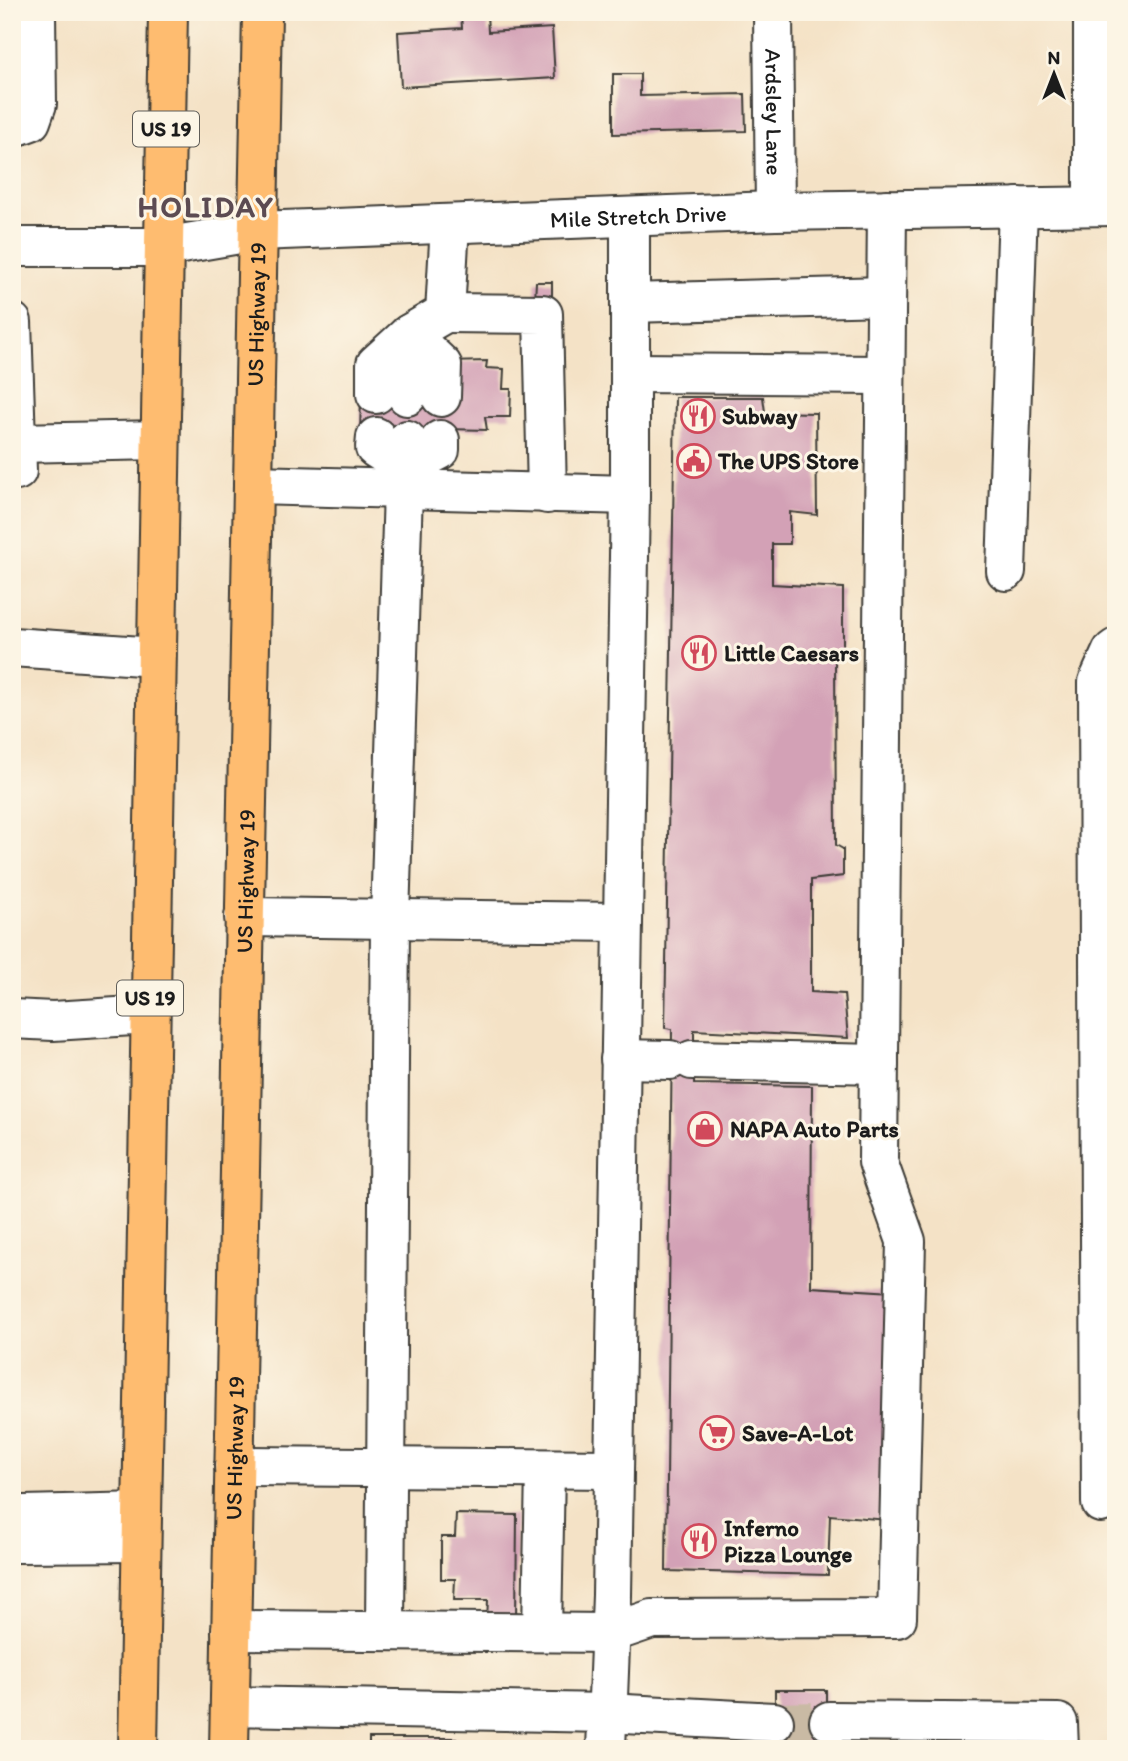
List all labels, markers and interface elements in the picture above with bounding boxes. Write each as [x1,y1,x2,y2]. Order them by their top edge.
north arrow [1020,38,1090,108]
text: N [1048,46,1060,69]
street label: Ardsley Lane [759,48,789,176]
road number: US 19 [133,111,199,146]
district label: HOLIDAY [137,188,275,225]
street label: Mile Stretch Drive [549,199,727,234]
street label: US Highway 19 [241,242,272,387]
restaurant icon: Subway [679,397,717,435]
place label: Subway [722,402,798,430]
public building icon: The UPS Store [675,442,713,480]
place label: The UPS Store [717,447,859,475]
restaurant icon: Little Caesars [680,634,718,672]
place label: Little Caesars [724,639,859,667]
street label: US Highway 19 [230,809,261,954]
road number: US 19 [117,981,183,1016]
shop icon: NAPA Auto Parts [686,1110,724,1148]
place label: NAPA Auto Parts [730,1115,899,1143]
street label: US Highway 19 [219,1376,250,1521]
supermarket icon: Save-A-Lot [698,1414,736,1452]
place label: Save-A-Lot [742,1419,854,1447]
place label: Inferno Pizza Lounge [724,1514,853,1568]
restaurant icon: Inferno Pizza Lounge [680,1522,718,1560]

